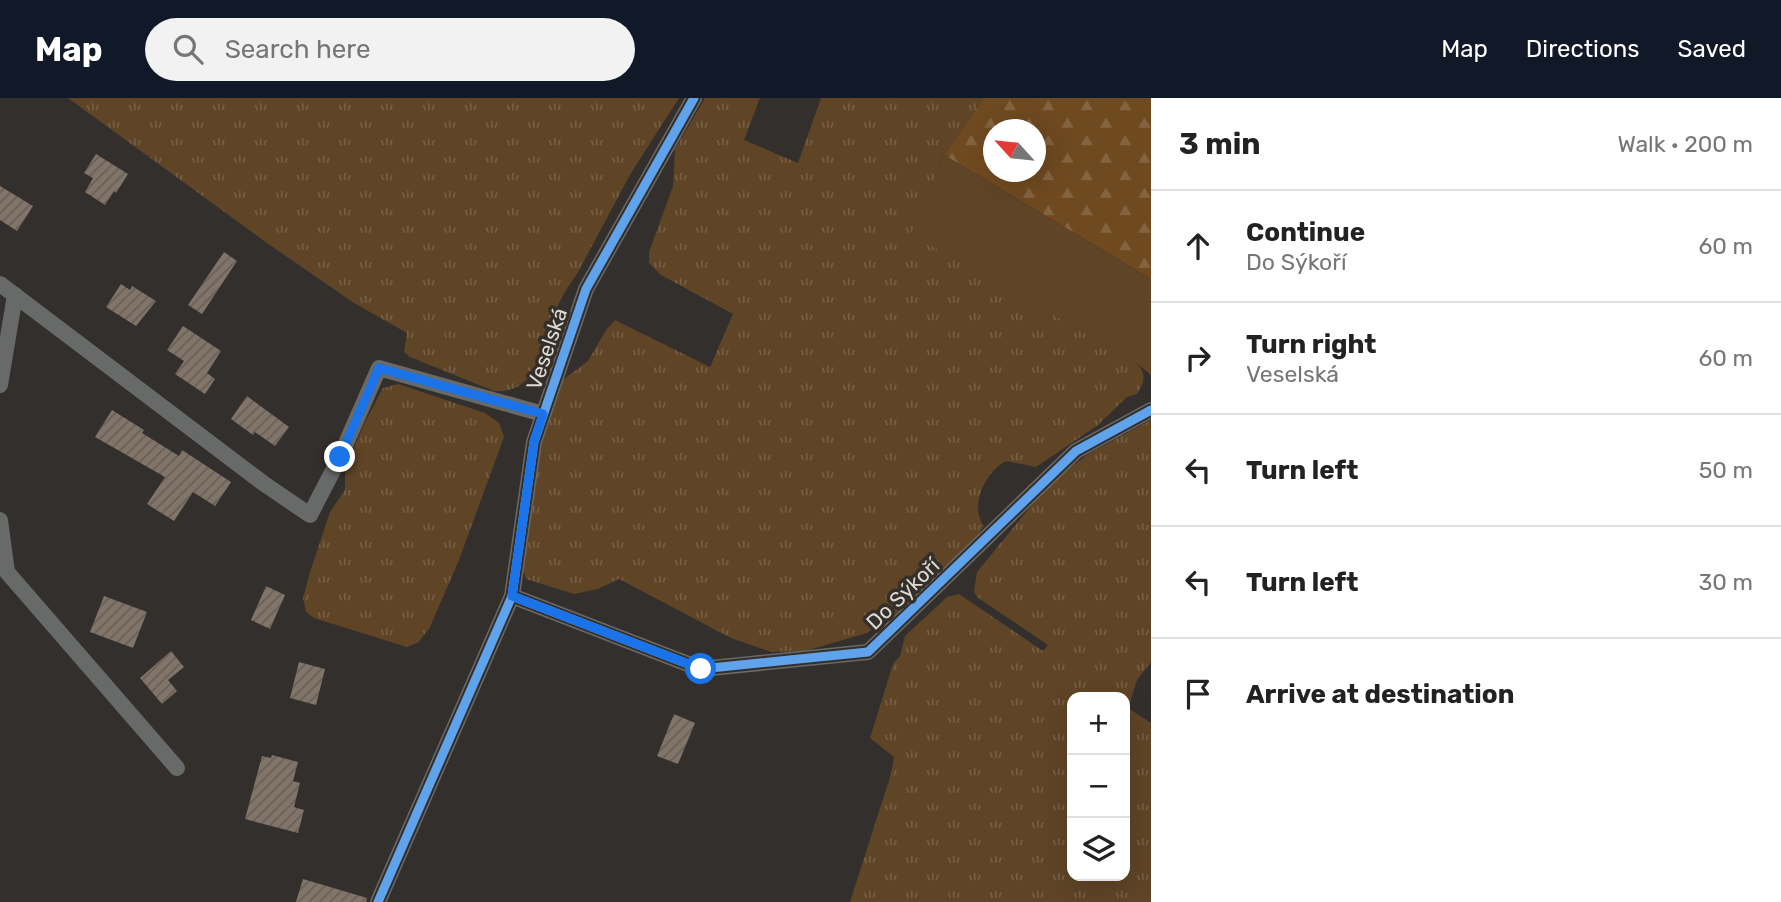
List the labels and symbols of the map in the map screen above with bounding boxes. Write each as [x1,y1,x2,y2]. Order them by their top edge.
north arrow [983,119,1046,182]
street label: Veselská [521,305,572,393]
route end [324,441,355,472]
street label: Do Sýkoří [861,552,945,634]
route start [685,653,716,684]

